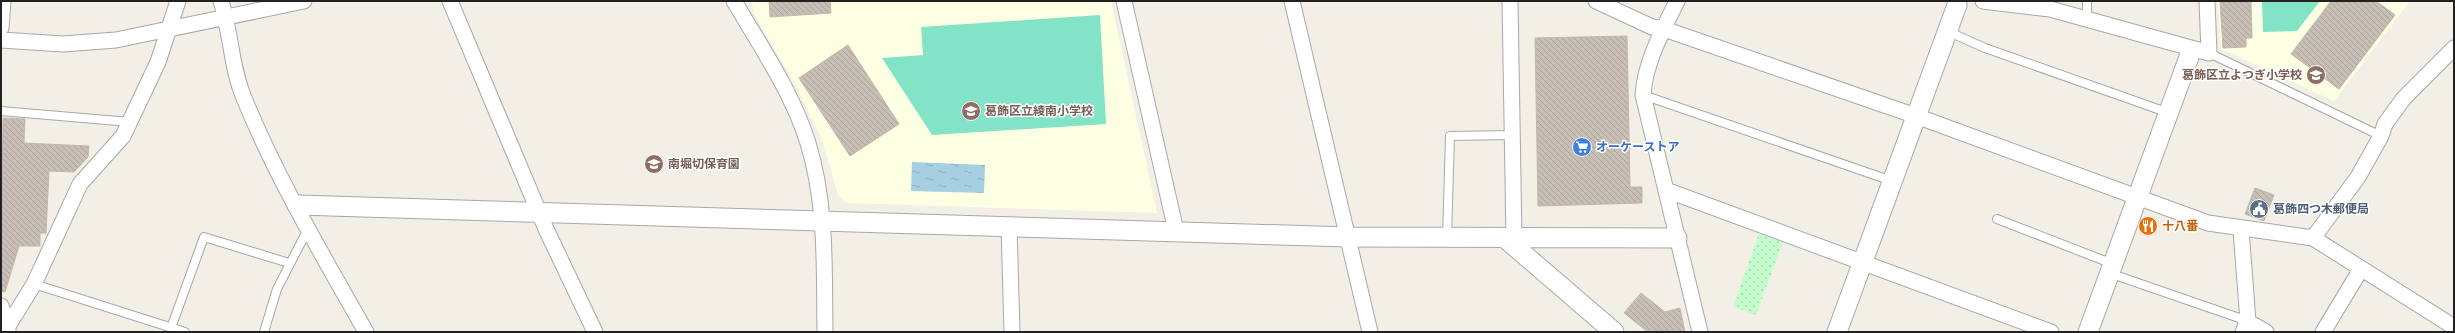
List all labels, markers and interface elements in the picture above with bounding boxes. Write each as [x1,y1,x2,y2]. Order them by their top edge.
school or university icon: 葛飾区立よつぎ小学校 [2305,64,2327,86]
place label: 葛飾区立よつぎ小学校 [2182,68,2302,82]
school or university icon: 葛飾区立綾南小学校 [960,100,982,122]
place label: 葛飾区立綾南小学校 [985,104,1093,118]
supermarket icon: オーケーストア [1571,136,1593,158]
place label: オーケーストア [1596,140,1679,154]
school or university icon: 南堀切保育園 [643,153,665,175]
place label: 南堀切保育園 [668,157,740,171]
public building icon: 葛飾四つ木郵便局 [2248,198,2270,220]
place label: 葛飾四つ木郵便局 [2273,202,2369,216]
restaurant icon: 十八番 [2137,215,2159,237]
place label: 十八番 [2162,219,2199,233]

